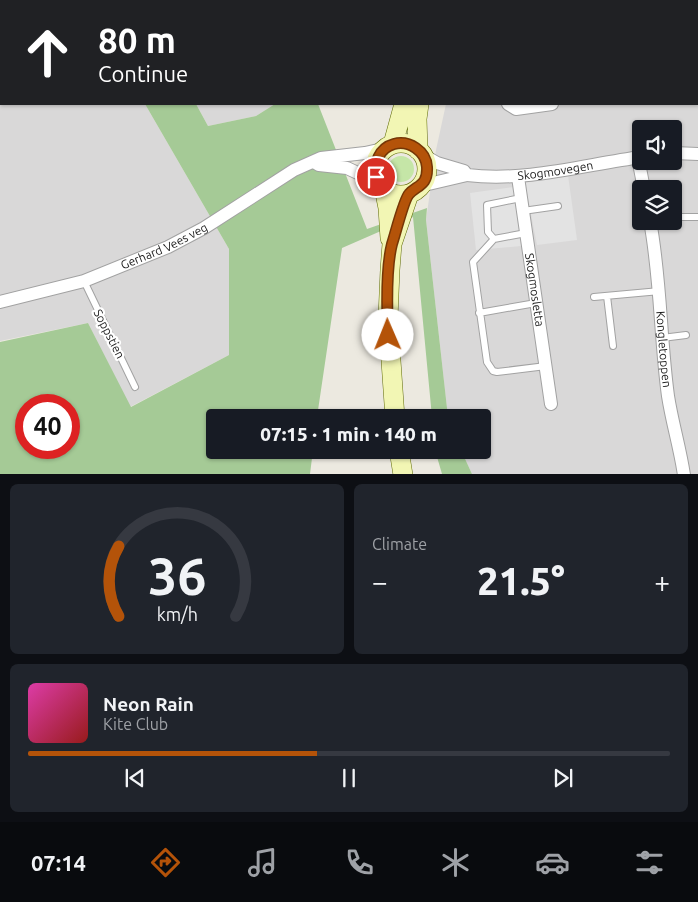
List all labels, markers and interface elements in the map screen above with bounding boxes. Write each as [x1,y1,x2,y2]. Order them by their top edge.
icon: ahead [15,20,80,85]
text: 80 m [98,20,176,60]
text: Continue [98,61,188,86]
map controls [632,120,682,230]
button: sound [632,120,682,170]
pin [355,156,397,198]
street label: Skogmovegen [517,158,594,182]
icon: arrive [362,163,390,191]
button: layers [632,180,682,230]
street label: Gerhard Vees veg [119,220,210,271]
street label: Skogmosletta [523,252,547,327]
street label: Soppstien [91,307,127,361]
position arrow [361,308,413,360]
street label: Kongletoppen [654,310,674,388]
speed limit sign: 40 [15,394,80,459]
text: 07:15 · 1 min · 140 m [260,423,437,445]
text: Climate [372,535,427,553]
text: 36 [148,547,206,605]
text: 21.5° [477,560,565,602]
text: − [372,566,388,597]
text: + [654,566,670,597]
text: km/h [156,604,198,624]
text: Neon Rain [103,693,194,715]
text: Kite Club [103,715,168,733]
icon: previous [121,764,149,792]
icon: pause [335,764,363,792]
icon: next [549,764,577,792]
icon: directions [148,845,183,880]
icon: music [245,845,280,880]
icon: phone [342,845,377,880]
icon: climate [438,845,473,880]
icon: car [535,845,570,880]
icon: filters [632,845,667,880]
text: 07:14 [31,850,86,875]

